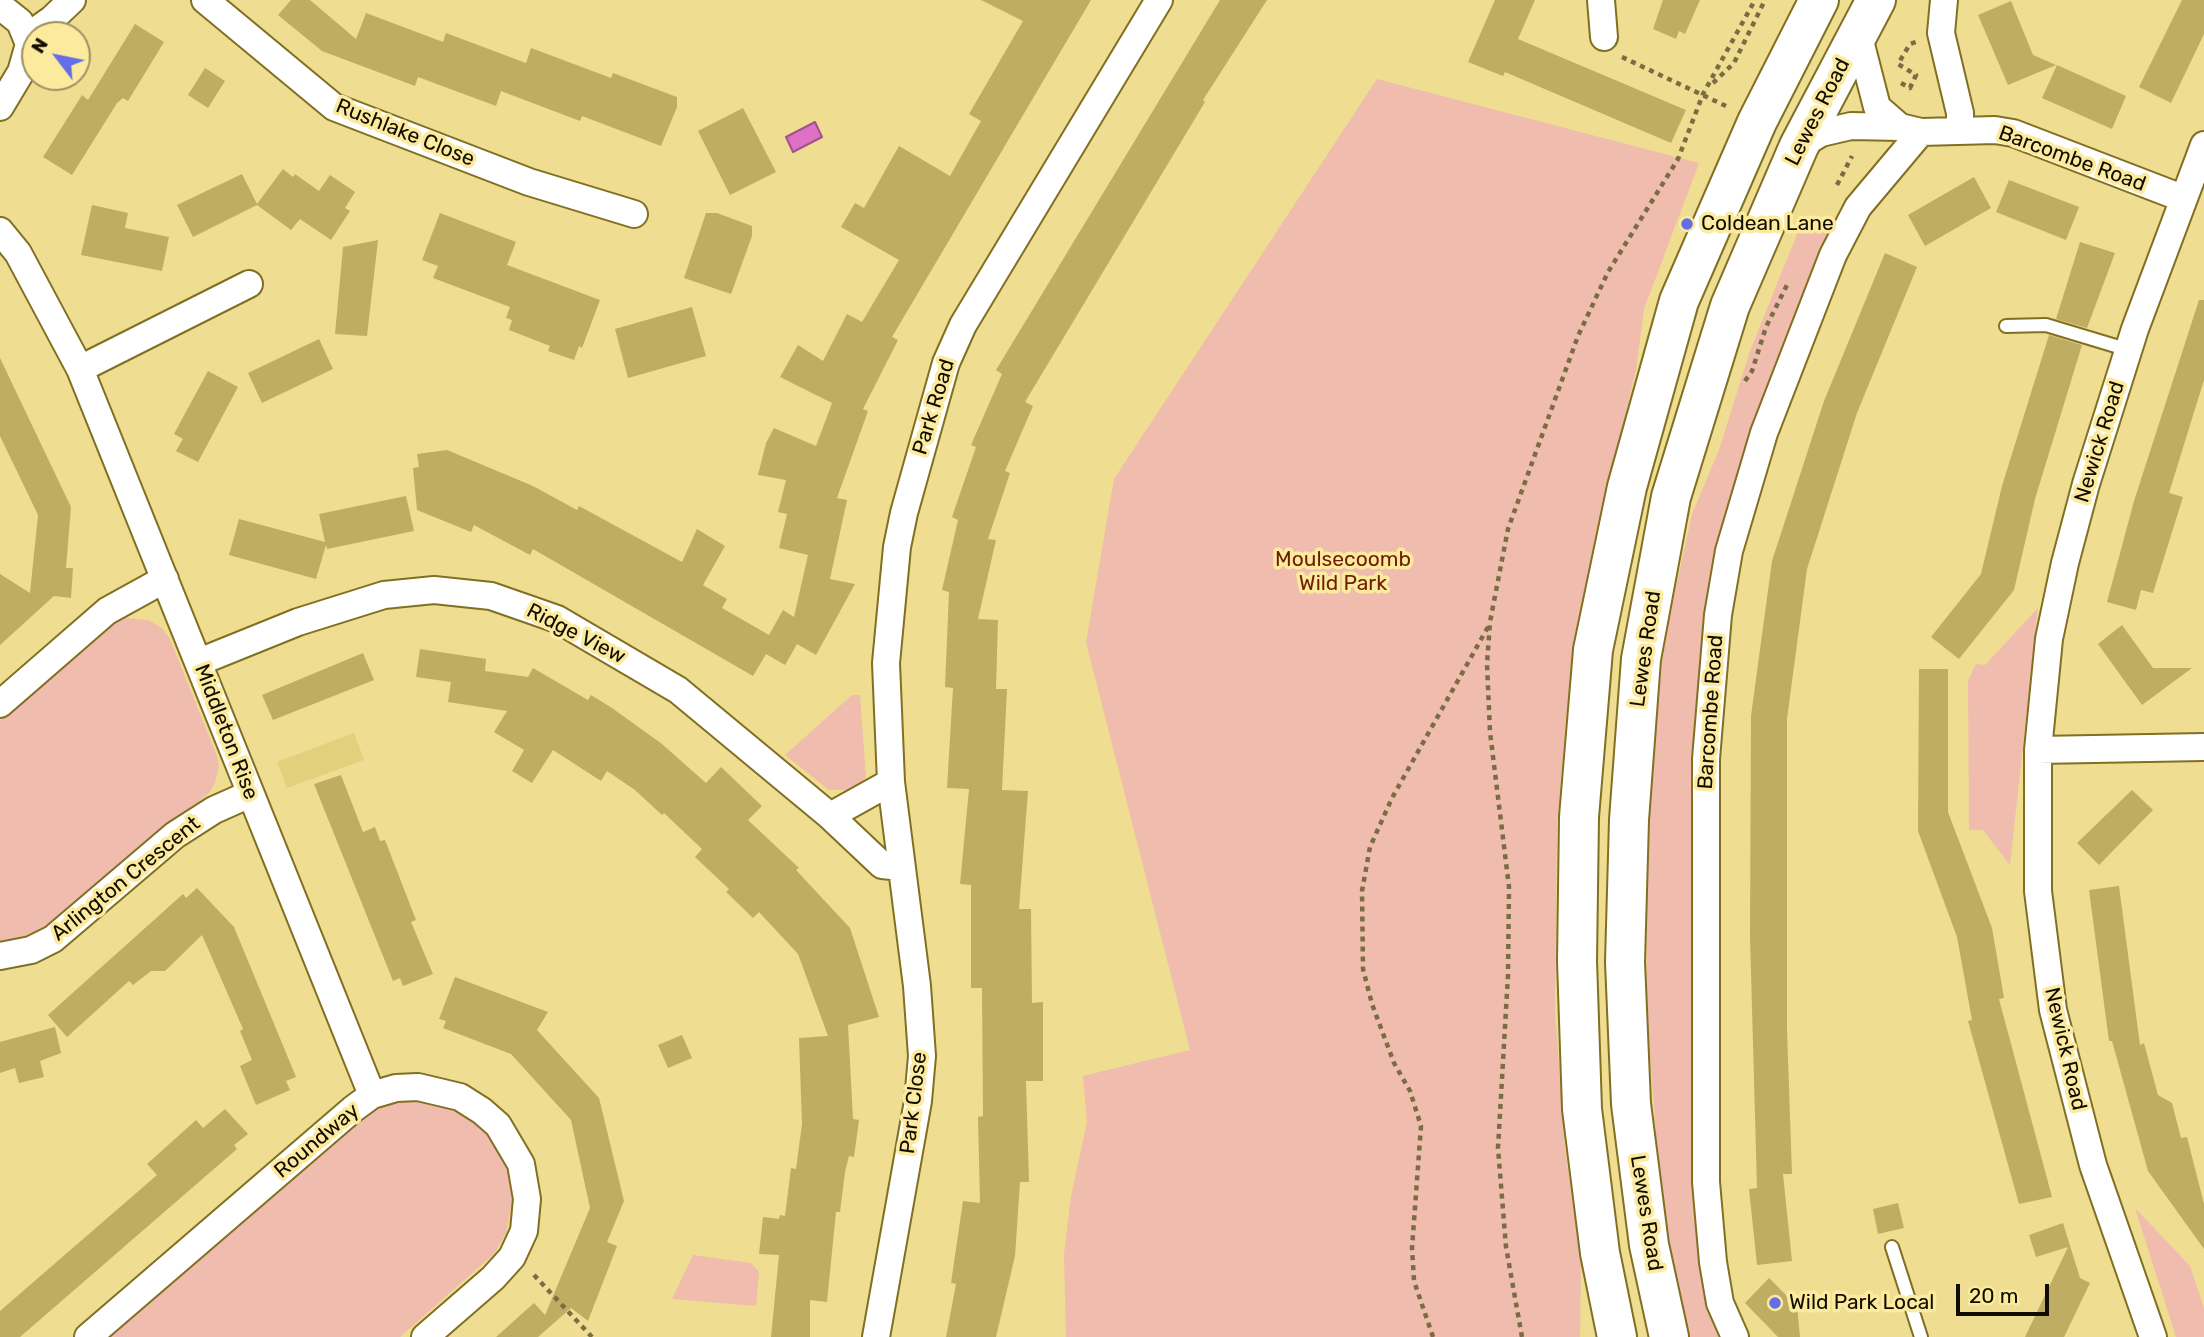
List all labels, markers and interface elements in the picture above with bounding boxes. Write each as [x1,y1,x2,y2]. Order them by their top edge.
north arrow [21,21,91,91]
text: N [26,34,53,58]
street label: Lewes Road [1780,54,1856,170]
street label: Rushlake Close [332,94,478,172]
street label: Barcombe Road [1995,121,2149,197]
place label: Coldean Lane [1701,211,1834,237]
marker: Coldean Lane [1679,216,1695,232]
street label: Park Road [908,356,960,458]
street label: Newick Road [2070,378,2130,506]
park label: Moulsecoomb Wild Park [1275,547,1411,597]
street label: Lewes Road [1625,589,1667,709]
street label: Ridge View [522,598,630,670]
street label: Barcombe Road [1693,634,1729,790]
street label: Middleton Rise [189,661,263,803]
street label: Arlington Crescent [47,811,205,947]
street label: Newick Road [2039,985,2091,1113]
street label: Park Close [895,1051,933,1155]
street label: Roundway [269,1098,365,1184]
street label: Lewes Road [1624,1153,1668,1273]
scale bar [1959,1270,2052,1314]
text: 20 m [1969,1283,2018,1308]
place label: Wild Park Local [1789,1290,1934,1316]
marker: Wild Park Local [1767,1295,1783,1311]

